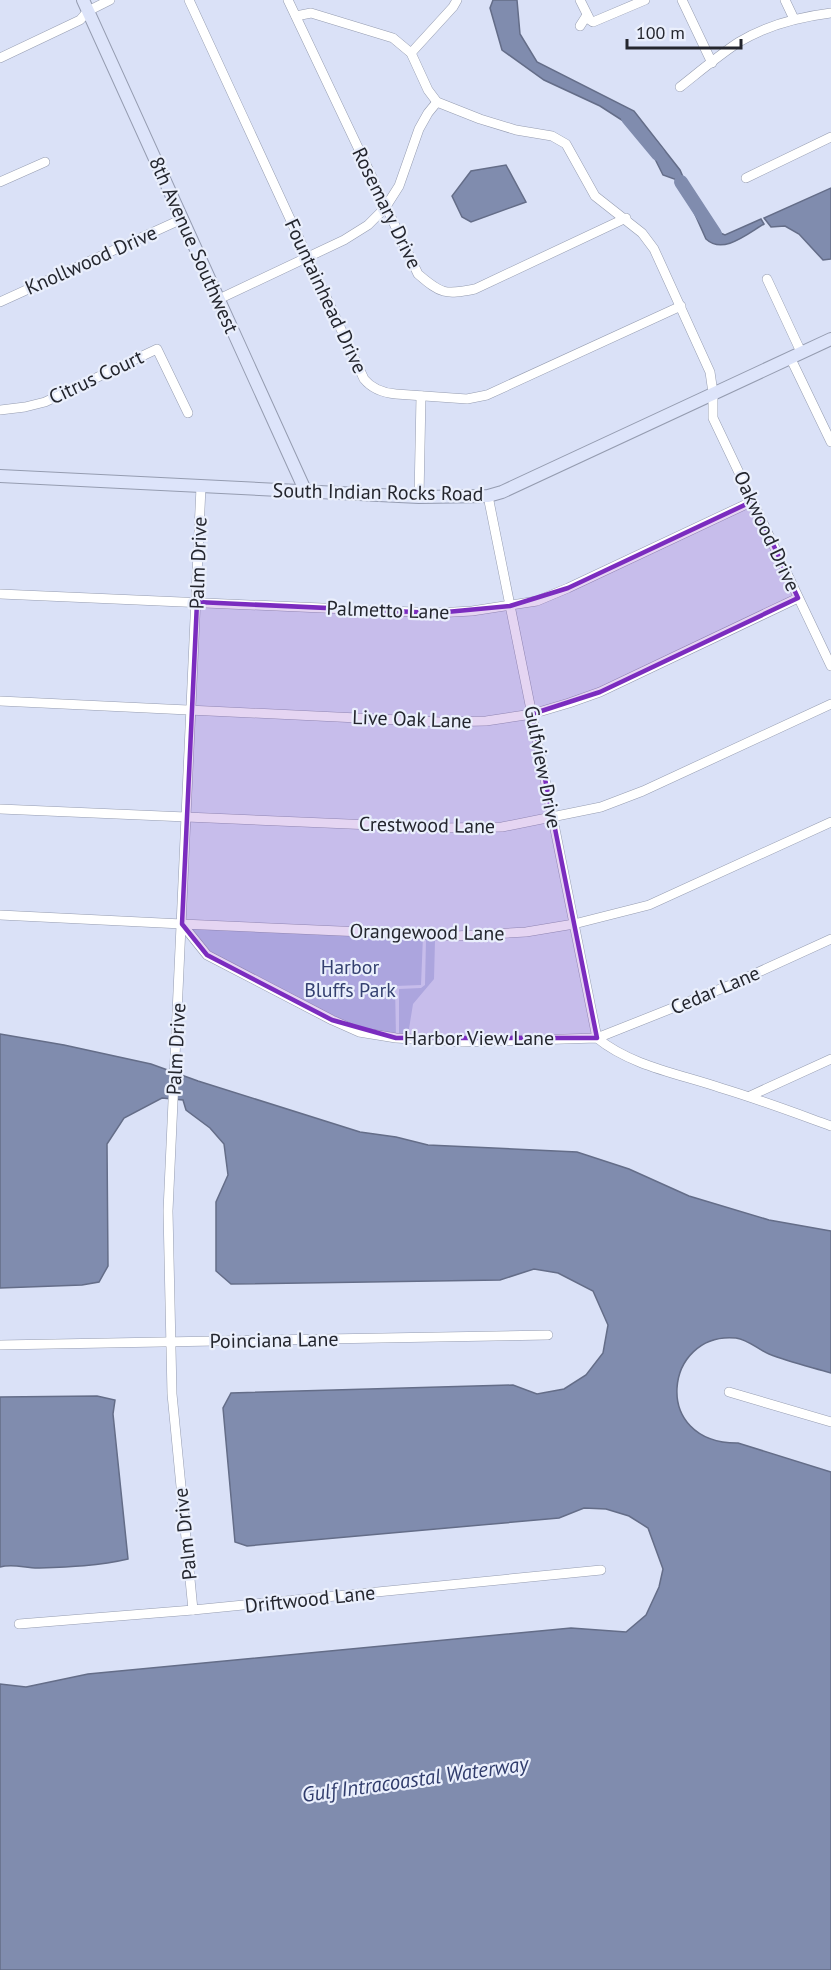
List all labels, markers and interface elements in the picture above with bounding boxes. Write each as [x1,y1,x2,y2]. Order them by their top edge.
scale bar [627,12,741,50]
text: 100 m [636,21,685,44]
street label: Rosemary Drive [346,143,428,273]
street label: 8th Avenue Southwest [143,153,245,338]
street label: Fountainhead Drive [279,214,373,378]
street label: Knollwood Drive [21,219,161,301]
street label: Citrus Court [45,344,148,410]
street label: Oakwood Drive [728,467,806,595]
street label: South Indian Rocks Road [272,477,484,507]
street label: Palm Drive [183,516,213,610]
street label: Palmetto Lane [326,595,450,625]
street label: Gulfview Drive [518,703,568,831]
street label: Live Oak Lane [352,704,472,734]
street label: Crestwood Lane [359,811,495,839]
street label: Orangewood Lane [349,918,505,946]
park label: Harbor Bluffs Park [304,954,396,1003]
street label: Cedar Lane [666,960,764,1020]
street label: Palm Drive [161,1002,191,1096]
street label: Harbor View Lane [404,1025,554,1051]
street label: Poinciana Lane [209,1326,339,1354]
street label: Palm Drive [167,1487,203,1581]
street label: Driftwood Lane [243,1579,377,1619]
water label: Gulf Intracoastal Waterway [300,1750,532,1808]

